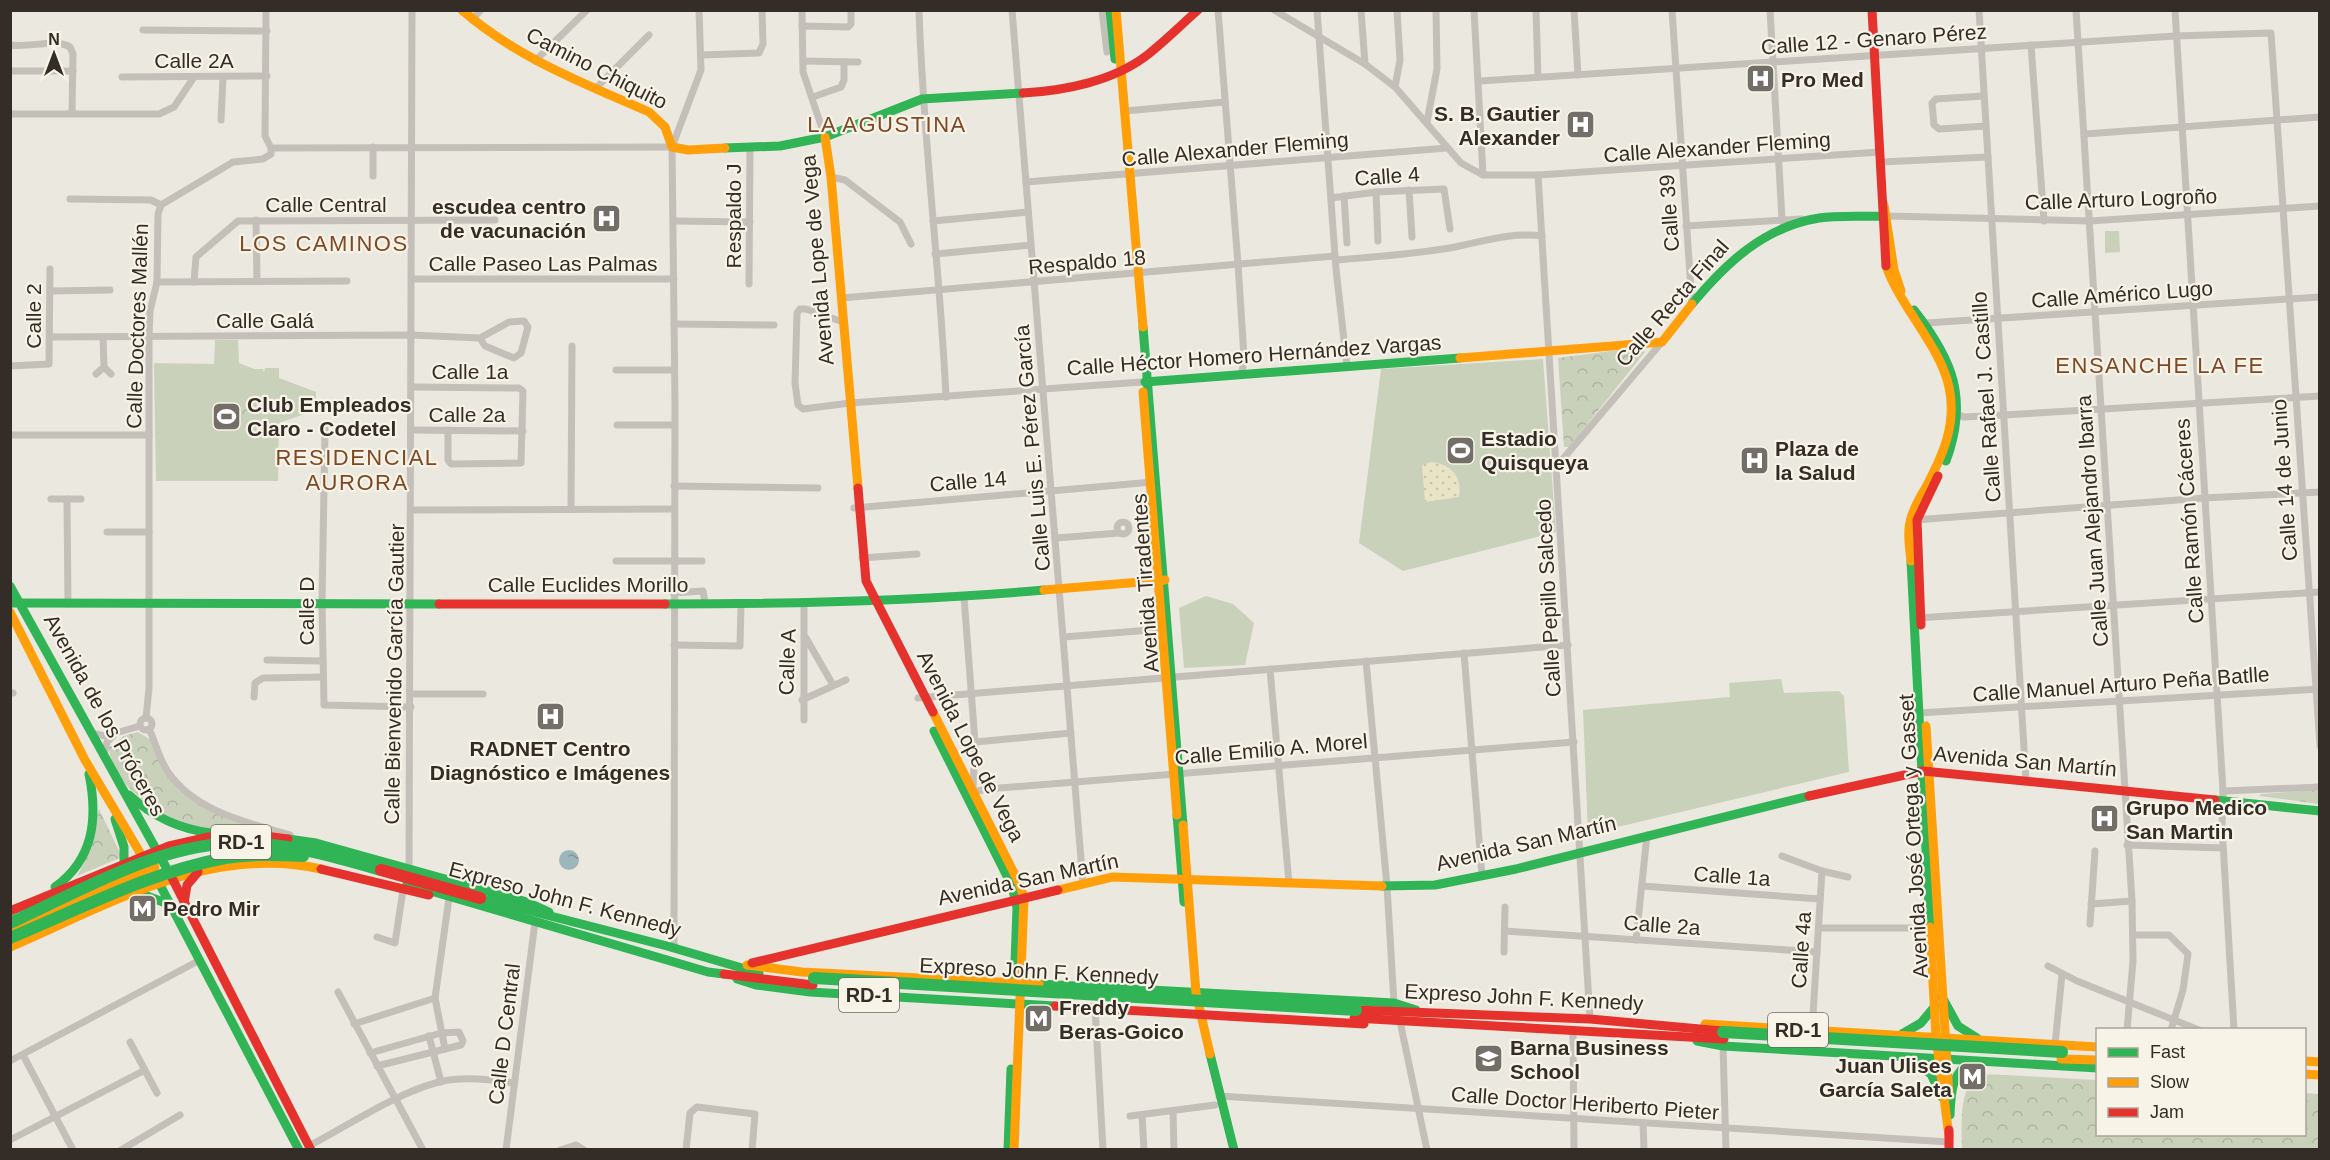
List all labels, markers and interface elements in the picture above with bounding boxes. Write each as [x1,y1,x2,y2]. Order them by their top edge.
street label: Calle 12 - Genaro Pérez [1760,20,1988,58]
street label: Camino Chiquito [523,23,671,113]
north arrow [24,24,84,84]
text: N [48,31,60,48]
street label: Calle 2A [154,49,234,72]
hospital icon: Pro Med [1744,63,1776,95]
place label: Pro Med [1781,68,1864,91]
place label: S. B. Gautier Alexander [1434,102,1560,149]
hospital icon: S. B. Gautier Alexander [1565,109,1597,141]
district label: LA AGUSTINA [807,112,967,137]
street label: Calle Alexander Fleming [1121,128,1349,170]
street label: Calle Alexander Fleming [1603,128,1831,166]
street label: Avenida Lope de Vega [796,154,838,366]
street label: Calle 4 [1354,162,1421,190]
street label: Respaldo J [722,163,745,269]
street label: Calle 39 [1655,174,1683,252]
street label: Calle Arturo Logroño [2024,184,2218,214]
street label: Calle Central [265,193,387,216]
place label: escudea centro de vacunación [432,195,586,242]
hospital icon: escudea centro de vacunación [591,202,623,234]
street label: Calle Doctores Mallén [122,223,152,429]
district label: LOS CAMINOS [239,231,409,256]
street label: Calle Recta Final [1611,235,1733,371]
street label: Respaldo 18 [1027,245,1147,279]
street label: Calle Paseo Las Palmas [429,252,657,275]
street label: Calle Américo Lugo [2030,276,2214,312]
street label: Calle 2 [22,283,45,349]
street label: Calle Rafael J. Castillo [1967,291,2005,503]
street label: Calle Galá [216,309,314,332]
street label: Calle Luis E. Pérez García [1010,323,1054,572]
street label: Calle Héctor Homero Hernández Vargas [1066,330,1442,380]
district label: ENSANCHE LA FE [2055,353,2265,378]
street label: Calle 1a [431,360,509,383]
place label: Club Empleados Claro - Codetel [247,393,412,440]
street label: Calle Juan Alejandro lbarra [2072,394,2112,648]
street label: Calle 14 de Junio [2267,398,2301,562]
sports icon: Club Empleados Claro - Codetel [210,400,242,432]
street label: Calle 2a [428,403,506,426]
street label: Calle Ramón Cáceres [2170,418,2208,624]
place label: Estadio Quisqueya [1481,427,1589,474]
sports icon: Estadio Quisqueya [1444,434,1476,466]
place label: Plaza de la Salud [1775,437,1859,484]
hospital icon: Plaza de la Salud [1738,444,1770,476]
district label: RESIDENCIAL AURORA [275,445,439,495]
street label: Calle 14 [929,466,1008,496]
street label: Avenida Tiradentes [1127,493,1163,673]
street label: Calle Pepillo Salcedo [1531,498,1565,698]
street label: Calle Bienvenido García Gautier [380,523,408,825]
street label: Calle Euclides Morillo [488,573,688,596]
street label: Calle D [295,577,318,645]
street label: Avenida de los Próceres [40,610,170,820]
street label: Calle A [774,628,800,696]
street label: Avenida Lope de Vega [913,647,1029,845]
street label: Calle Manuel Arturo Peña Batlle [1972,662,2270,706]
street label: Avenida José Ortega y Gasset [1894,693,1932,979]
hospital icon: RADNET Centro Diagnóstico e Imágenes [534,701,566,733]
street label: Calle Emilio A. Morel [1173,729,1369,769]
place label: RADNET Centro Diagnóstico e Imágenes [430,737,670,784]
street label: Avenida San Martín [1932,742,2118,780]
place label: Grupo Medico San Martin [2126,796,2267,843]
hospital icon: Grupo Medico San Martin [2089,803,2121,835]
street label: Avenida San Martín [1434,811,1618,875]
road number: RD-1 [211,825,271,859]
street label: Avenida San Martín [936,849,1120,909]
street label: Expreso John F. Kennedy [446,857,684,941]
street label: Calle 1a [1693,862,1772,890]
metro station icon: Pedro Mir [126,892,158,924]
place label: Pedro Mir [163,897,260,920]
street label: Calle 4a [1787,910,1815,989]
street label: Calle 2a [1623,911,1702,939]
street label: Expreso John F. Kennedy [919,953,1160,989]
street label: Calle D Central [484,962,524,1106]
road number: RD-1 [839,978,899,1012]
street label: Expreso John F. Kennedy [1404,979,1645,1015]
place label: Freddy Beras-Goico [1059,996,1184,1043]
metro station icon: Freddy Beras-Goico [1022,1003,1054,1035]
road number: RD-1 [1768,1013,1828,1047]
legend [2096,1028,2306,1136]
place label: Barna Business School [1510,1036,1669,1083]
text: Fast [2150,1042,2185,1062]
school or university icon: Barna Business School [1473,1043,1505,1075]
place label: Juan Ulises García Saleta [1819,1054,1952,1101]
metro station icon: Juan Ulises García Saleta [1957,1061,1989,1093]
text: Slow [2150,1072,2190,1092]
street label: Calle Doctor Heriberto Pieter [1450,1082,1720,1124]
text: Jam [2150,1102,2184,1122]

